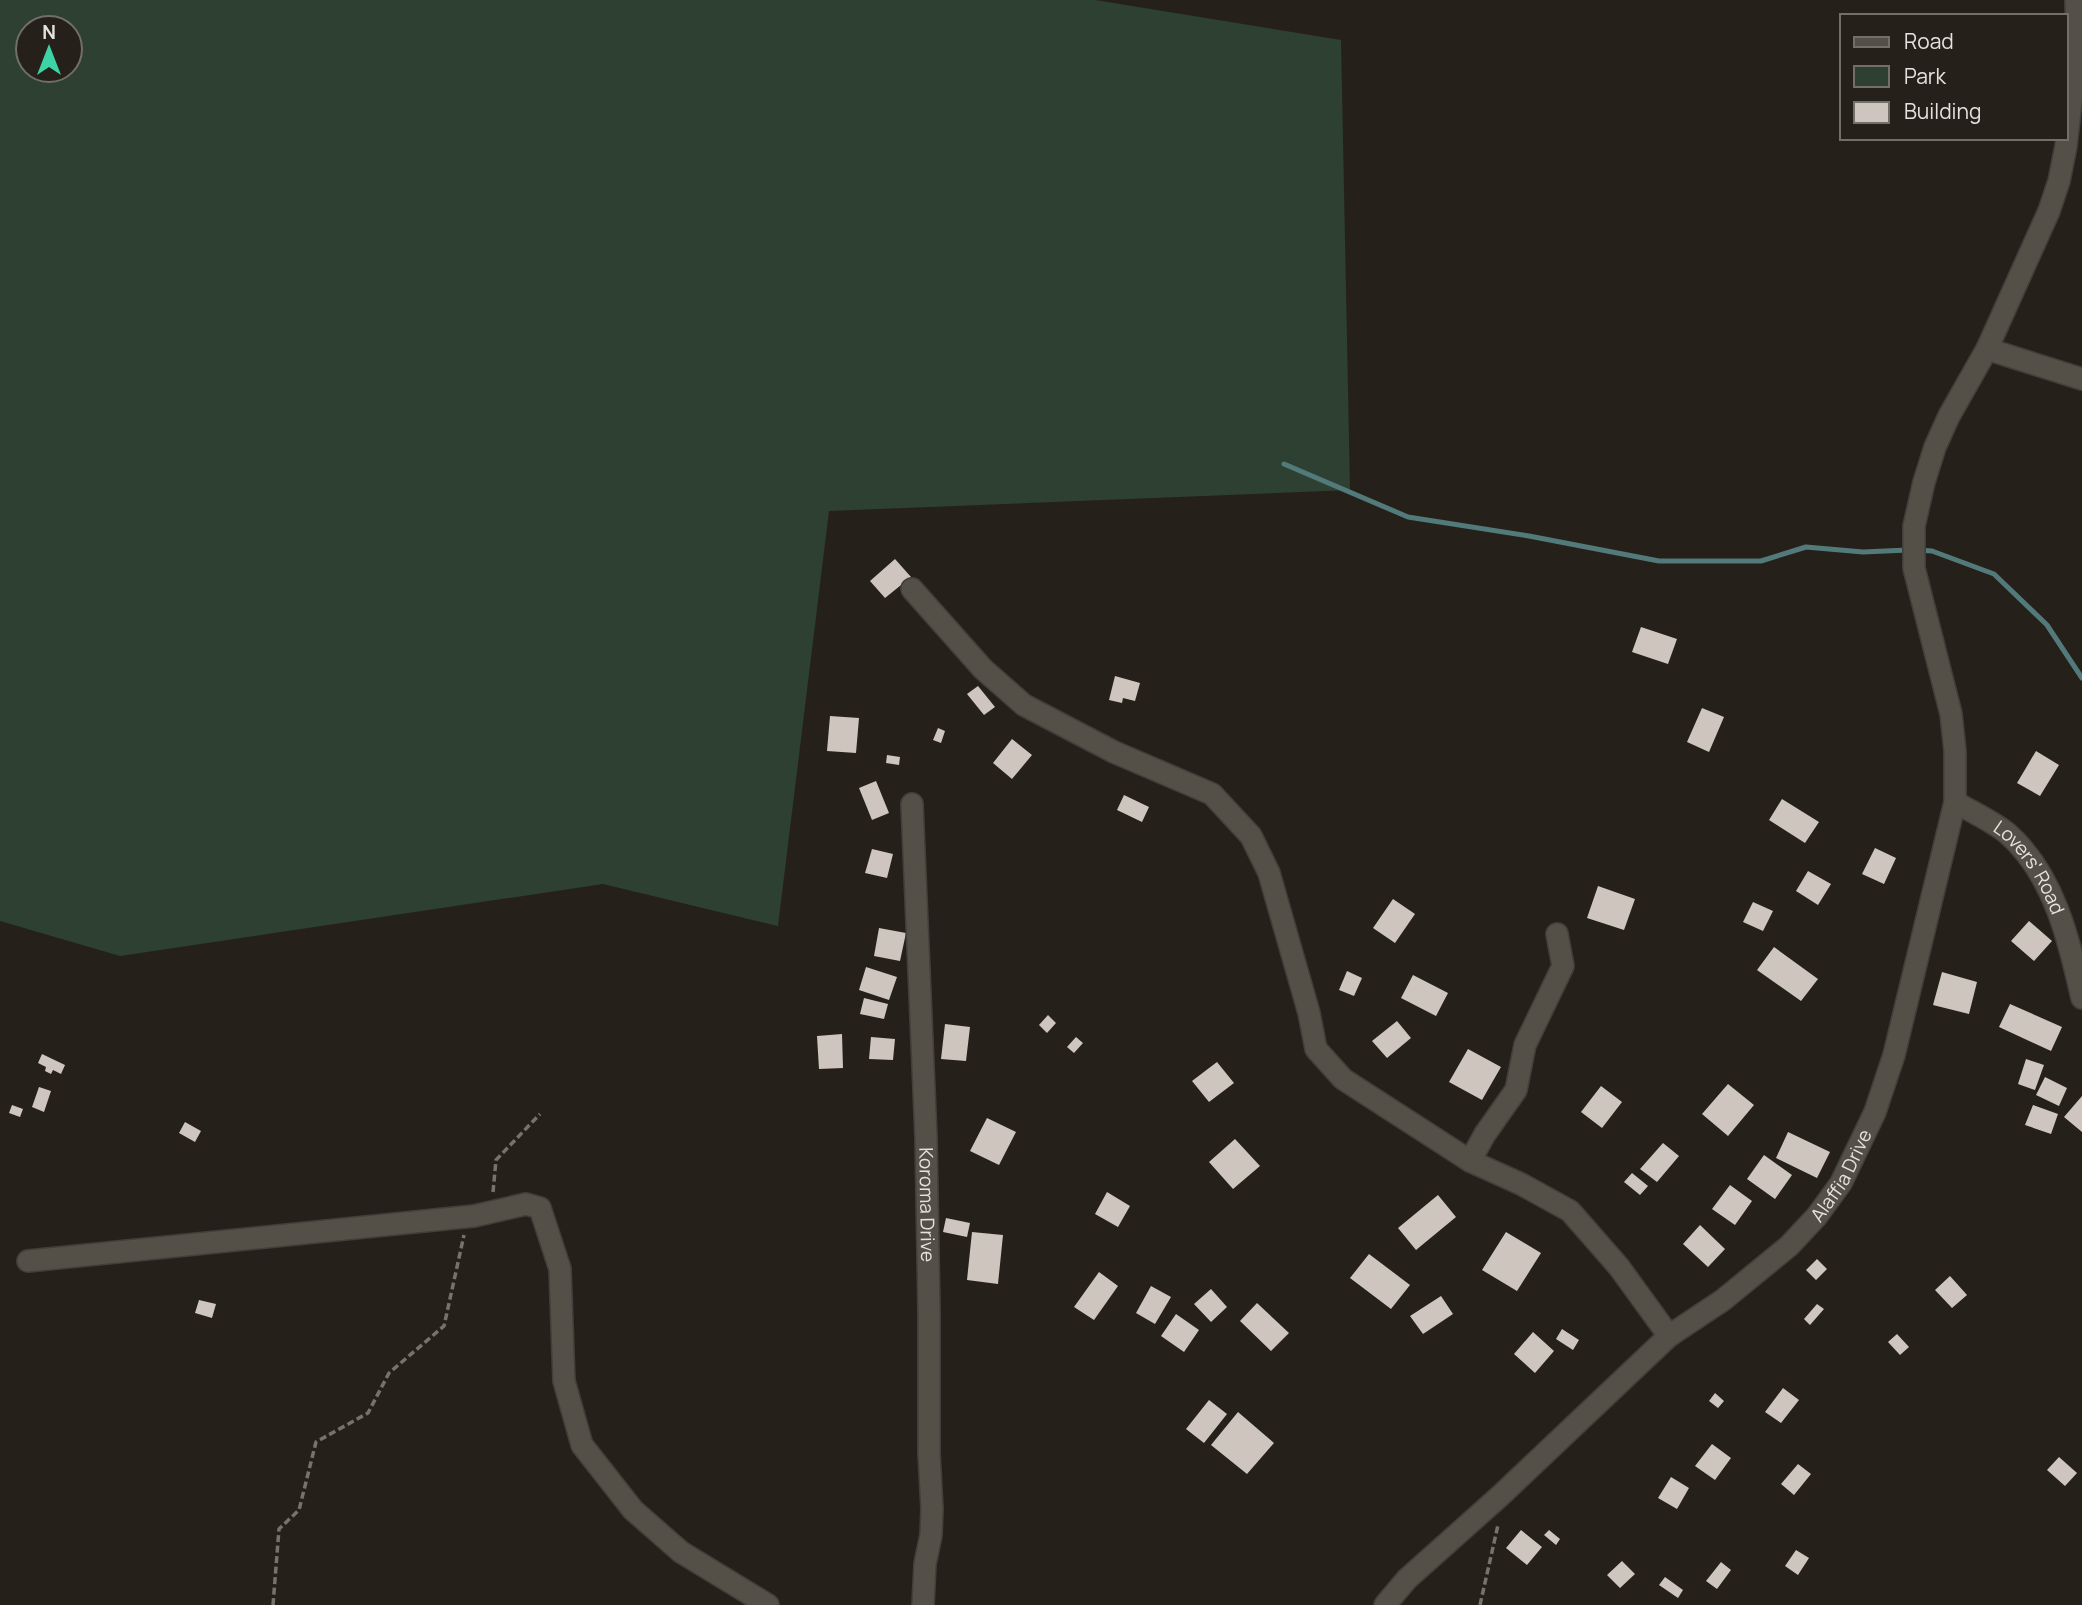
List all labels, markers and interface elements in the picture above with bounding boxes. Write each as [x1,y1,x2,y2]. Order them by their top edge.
north arrow [14,14,84,84]
legend [1840,14,2068,140]
text: N [42,19,56,45]
text: Road [1904,27,1954,55]
text: Park [1904,62,1946,90]
text: Building [1904,97,1981,125]
street label: Lovers' Road [1989,814,2071,918]
street label: Alaffia Drive [1804,1125,1878,1227]
street label: Koroma Drive [913,1147,941,1262]

